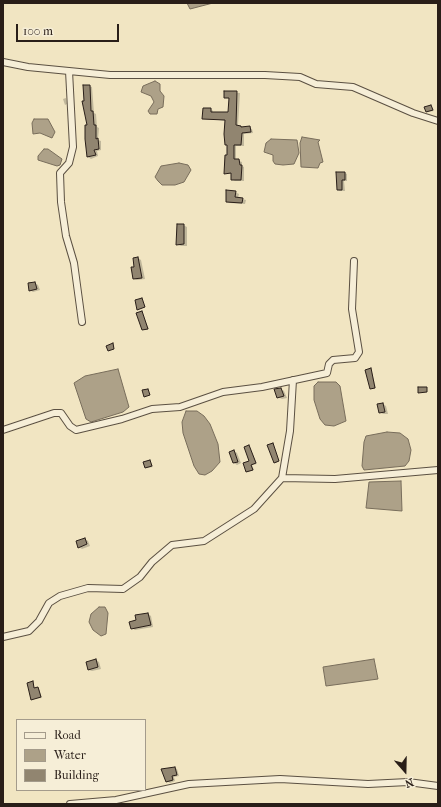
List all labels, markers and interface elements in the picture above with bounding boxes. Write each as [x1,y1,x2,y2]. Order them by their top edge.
scale bar [18,16,121,42]
text: 100 m [23,24,53,38]
legend [16,719,146,791]
text: Road [54,728,81,742]
text: Water [54,748,86,762]
north arrow [385,751,425,791]
text: Building [54,768,99,782]
text: N [403,775,415,790]

